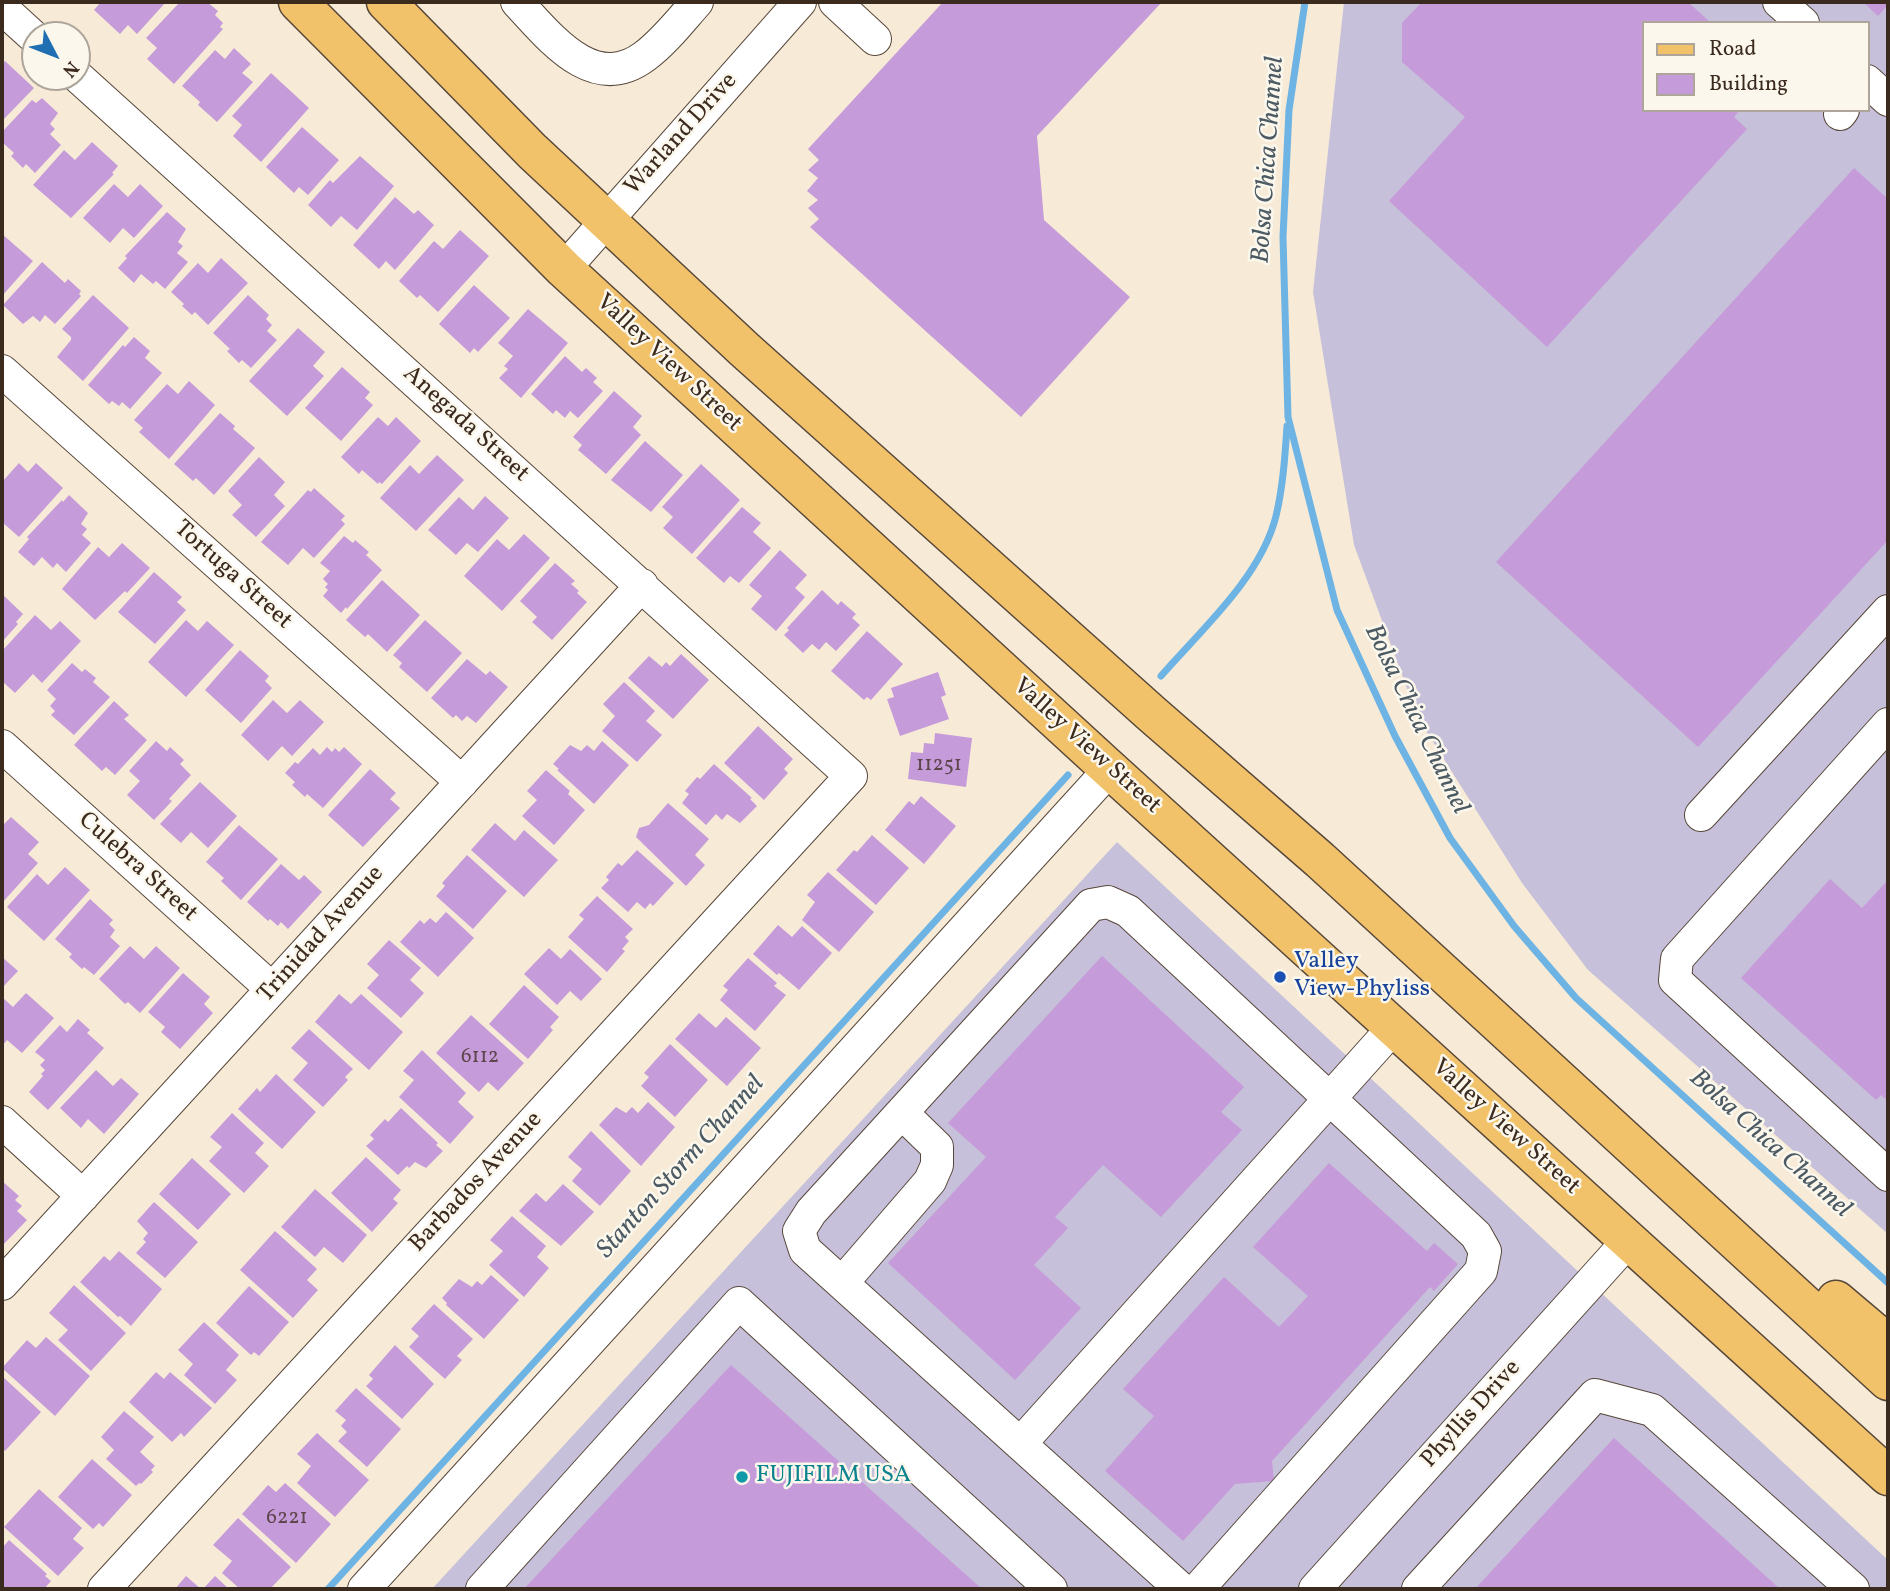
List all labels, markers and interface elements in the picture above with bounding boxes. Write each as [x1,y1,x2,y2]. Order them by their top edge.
north arrow [21,21,91,91]
legend [1642,21,1869,112]
text: Road [1709,35,1756,64]
text: N [56,55,84,83]
water label: Bolsa Chica Channel [1247,56,1293,264]
street label: Warland Drive [620,68,744,202]
text: Building [1709,70,1788,99]
street label: Valley View Street [589,289,747,439]
street label: Anegada Street [396,361,534,489]
street label: Tortuga Street [167,515,297,637]
water label: Bolsa Chica Channel [1356,620,1474,820]
street label: Valley View Street [1006,673,1166,821]
house number: 11251 [916,753,962,779]
street label: Culebra Street [71,807,203,929]
street label: Trinidad Avenue [253,861,391,1009]
place label: Valley View-Phyliss [1294,949,1430,1005]
marker: Valley View-Phyliss [1272,969,1288,985]
house number: 6112 [461,1045,499,1071]
street label: Valley View Street [1425,1054,1585,1202]
water label: Bolsa Chica Channel [1682,1064,1856,1226]
water label: Stanton Storm Channel [592,1070,772,1266]
street label: Barbados Avenue [404,1107,550,1259]
street label: Phyllis Drive [1416,1355,1528,1475]
place label: FUJIFILM USA [756,1463,911,1491]
marker: FUJIFILM USA [734,1469,750,1485]
house number: 6221 [266,1506,308,1532]

